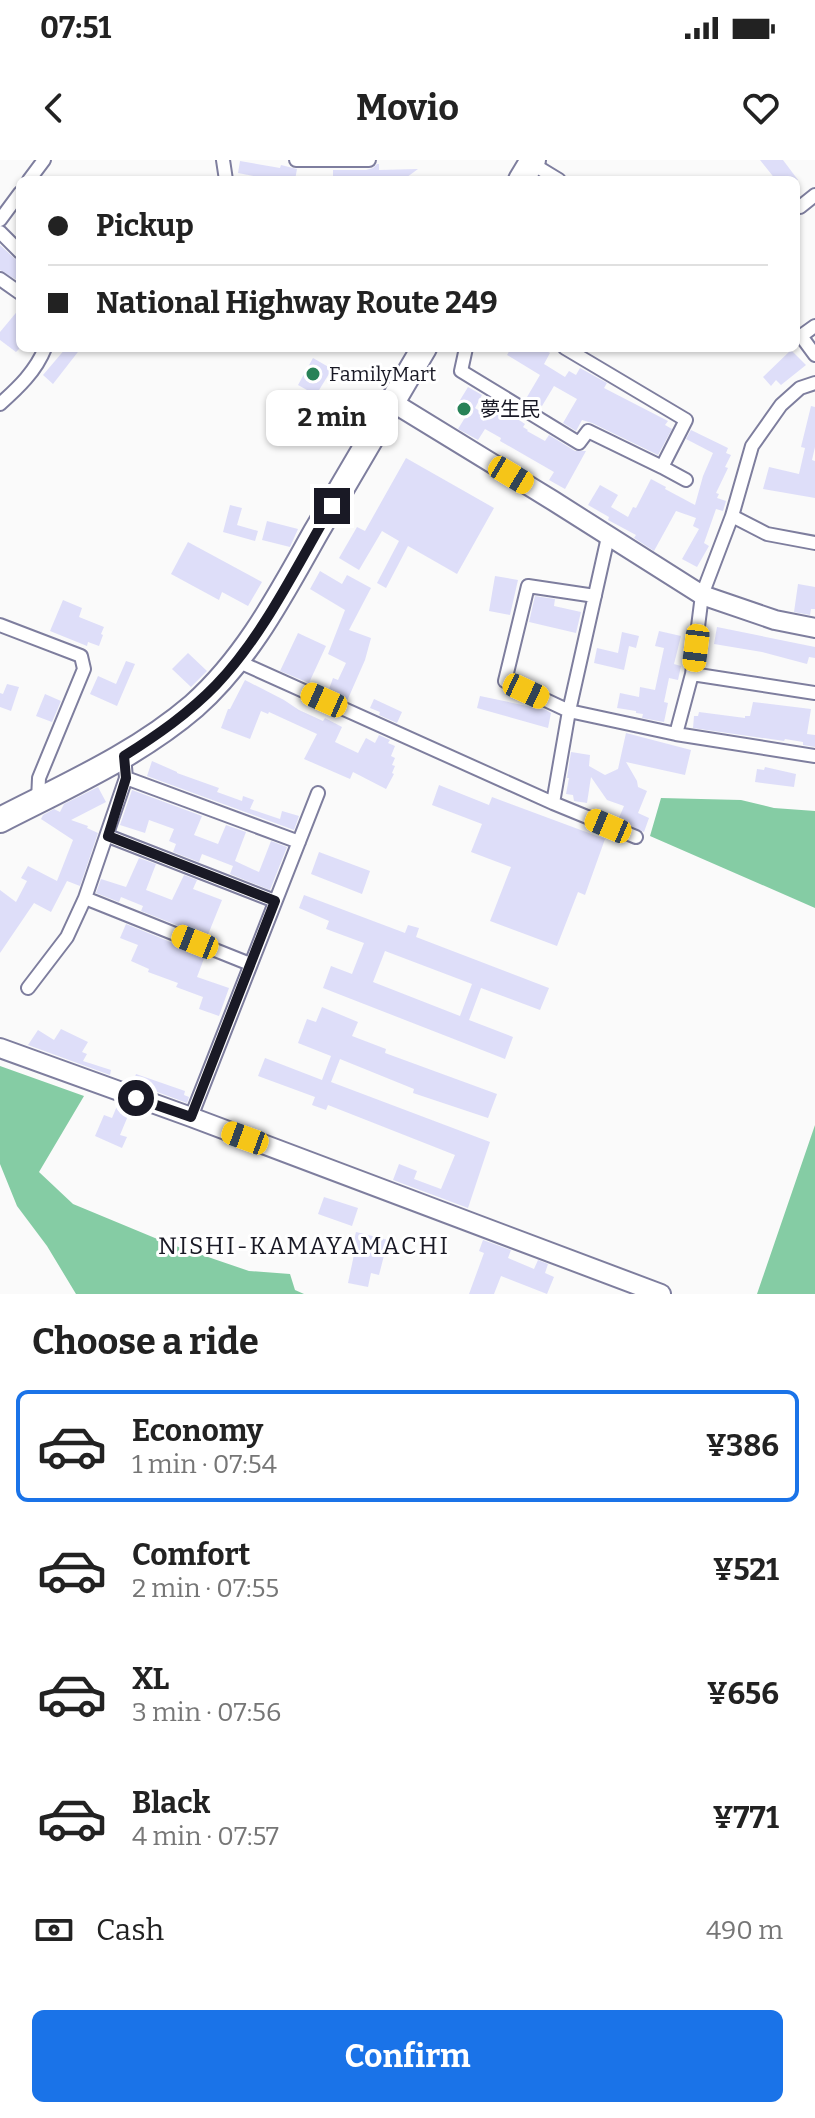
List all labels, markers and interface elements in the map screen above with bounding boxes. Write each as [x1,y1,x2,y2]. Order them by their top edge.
text: 07:51 [40,10,111,46]
icon: back [32,86,76,130]
text: Movio [356,86,459,130]
icon: heart [739,86,783,130]
text: Pickup [96,208,194,244]
text: National Highway Route 249 [96,285,498,321]
place label: FamilyMart [329,362,436,386]
marker: FamilyMart [304,365,322,383]
callout: 2 min [266,390,398,446]
place label: 夢生民 [480,397,540,421]
marker: 夢生民 [455,400,473,418]
text: 2 min [297,402,367,433]
car [484,452,538,498]
route end [314,488,350,524]
car [681,623,711,673]
car [499,670,553,712]
car [297,679,351,721]
car [581,806,635,846]
car [168,922,222,962]
route start [118,1080,154,1116]
car [218,1119,272,1157]
district label: NISHI-KAMAYAMACHI [158,1232,450,1260]
text: Choose a ride [32,1320,259,1364]
icon: car [36,1410,108,1482]
text: Economy [132,1413,263,1449]
text: ¥386 [706,1428,779,1464]
text: 1 min · 07:54 [132,1449,277,1480]
icon: car [36,1534,108,1606]
text: Comfort [132,1537,250,1573]
text: ¥521 [713,1552,779,1588]
text: 2 min · 07:55 [132,1573,279,1604]
icon: car [36,1658,108,1730]
text: XL [132,1661,169,1697]
text: ¥656 [707,1676,779,1712]
text: 3 min · 07:56 [132,1697,281,1728]
icon: car [36,1782,108,1854]
text: Black [132,1785,210,1821]
text: ¥771 [713,1800,779,1836]
text: 4 min · 07:57 [132,1821,279,1852]
icon: cash [32,1908,76,1952]
text: Cash [96,1912,164,1948]
text: 490 m [706,1915,783,1946]
button: Confirm [32,2010,783,2102]

